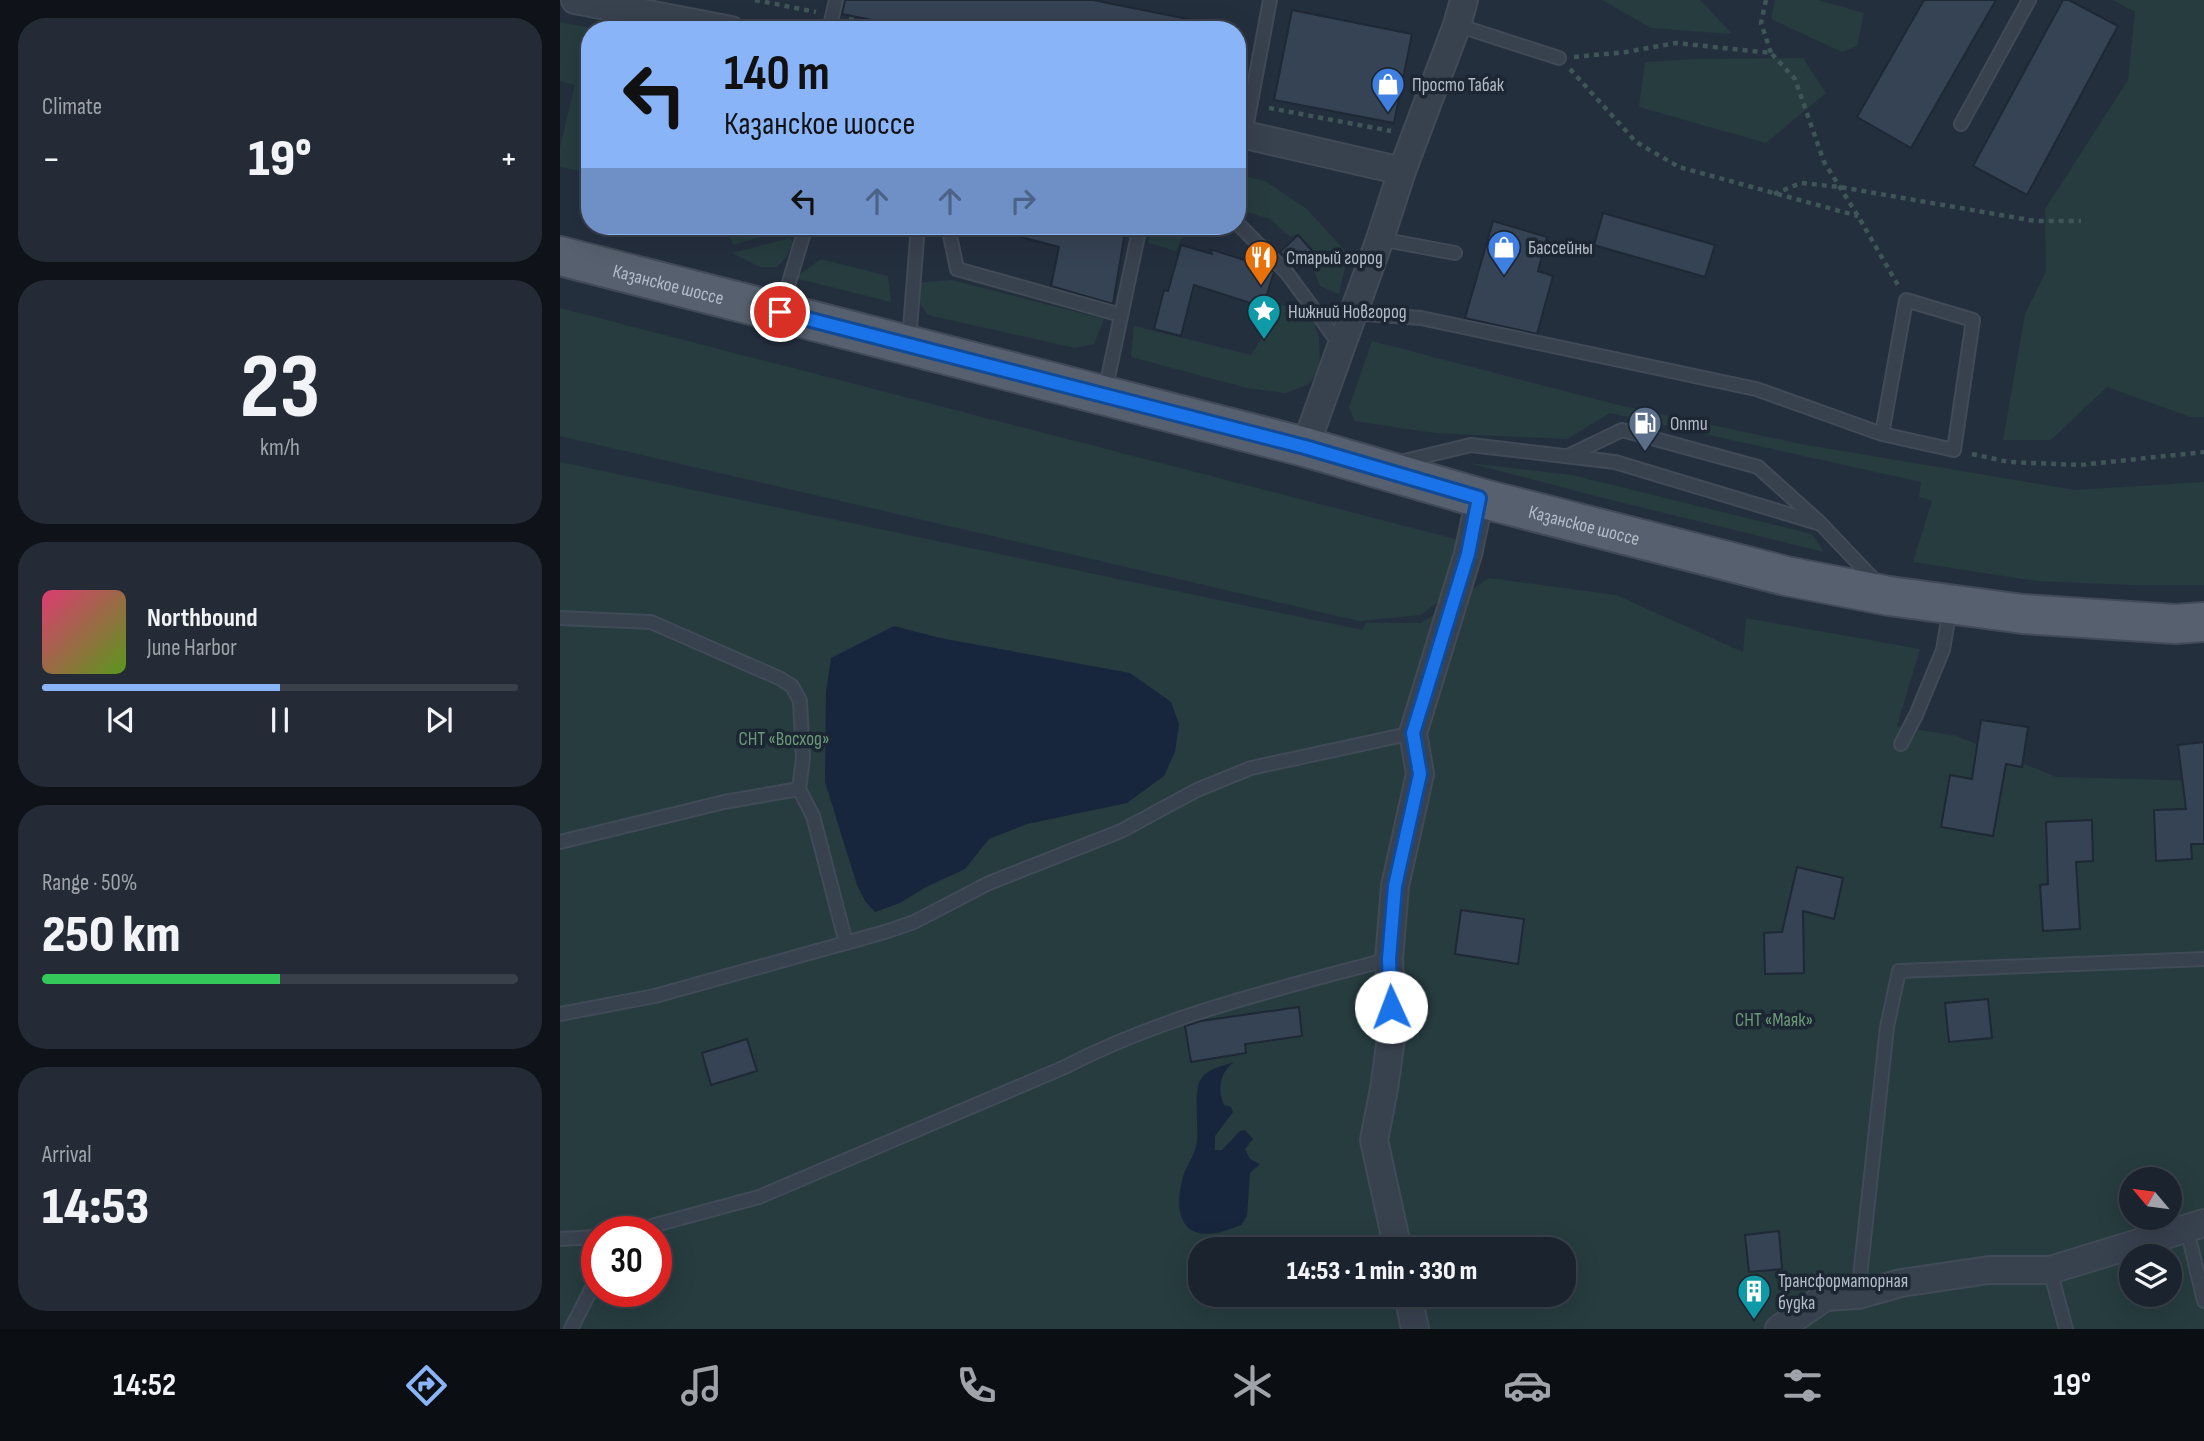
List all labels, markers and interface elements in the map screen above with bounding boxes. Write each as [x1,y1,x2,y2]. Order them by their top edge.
text: 140 m [724,45,830,104]
icon: left [609,49,700,140]
shop icon: Просто Табак [1369,65,1407,114]
place label: Просто Табак [1412,74,1505,97]
text: Climate [42,93,102,121]
text: Казанское шоссе [724,105,915,144]
text: 19° [248,128,312,191]
text: − [42,137,61,182]
text: + [499,137,518,182]
icon: left [785,182,823,220]
icon: ahead [858,182,896,220]
icon: ahead [931,182,969,220]
icon: right [1004,182,1042,220]
shop icon: Бассейны [1485,228,1523,277]
place label: Бассейны [1528,237,1593,260]
restaurant icon: Старый город [1242,238,1280,287]
place label: Старый город [1286,247,1383,270]
street label: Казанское шоссе [610,260,726,311]
pin [750,282,810,342]
place icon: Нижний Новгород [1245,292,1283,341]
icon: arrive [761,293,799,331]
place label: Нижний Новгород [1288,301,1407,324]
text: 23 [240,334,320,443]
fuel station icon: Опти [1626,404,1664,453]
place label: Опти [1670,413,1708,436]
text: km/h [260,434,300,462]
street label: Казанское шоссе [1526,501,1642,551]
text: Northbound [147,603,258,634]
text: June Harbor [147,634,237,662]
icon: previous [102,701,140,739]
icon: pause [261,701,299,739]
icon: next [420,701,458,739]
park label: СНТ «Восход» [739,728,829,751]
text: Range · 50% [42,869,137,897]
text: 250 km [42,904,180,967]
position arrow [1354,970,1428,1044]
park label: СНТ «Маяк» [1735,1009,1813,1032]
text: Arrival [42,1141,91,1169]
north arrow [2119,1167,2182,1230]
map controls [2119,1167,2182,1307]
text: 14:53 [42,1176,149,1239]
speed limit sign: 30 [581,1216,672,1307]
button: layers [2119,1244,2182,1307]
text: 14:53 · 1 min · 330 m [1287,1256,1477,1287]
place label: Трансформаторная будка [1778,1270,1908,1315]
building icon: Трансформаторная будка [1735,1272,1773,1321]
icon: directions [402,1361,451,1410]
icon: music [677,1361,726,1410]
icon: phone [952,1361,1001,1410]
icon: climate [1228,1361,1277,1410]
icon: car [1503,1361,1552,1410]
icon: filters [1778,1361,1827,1410]
text: 14:52 [113,1366,176,1405]
text: 19° [2053,1366,2091,1405]

